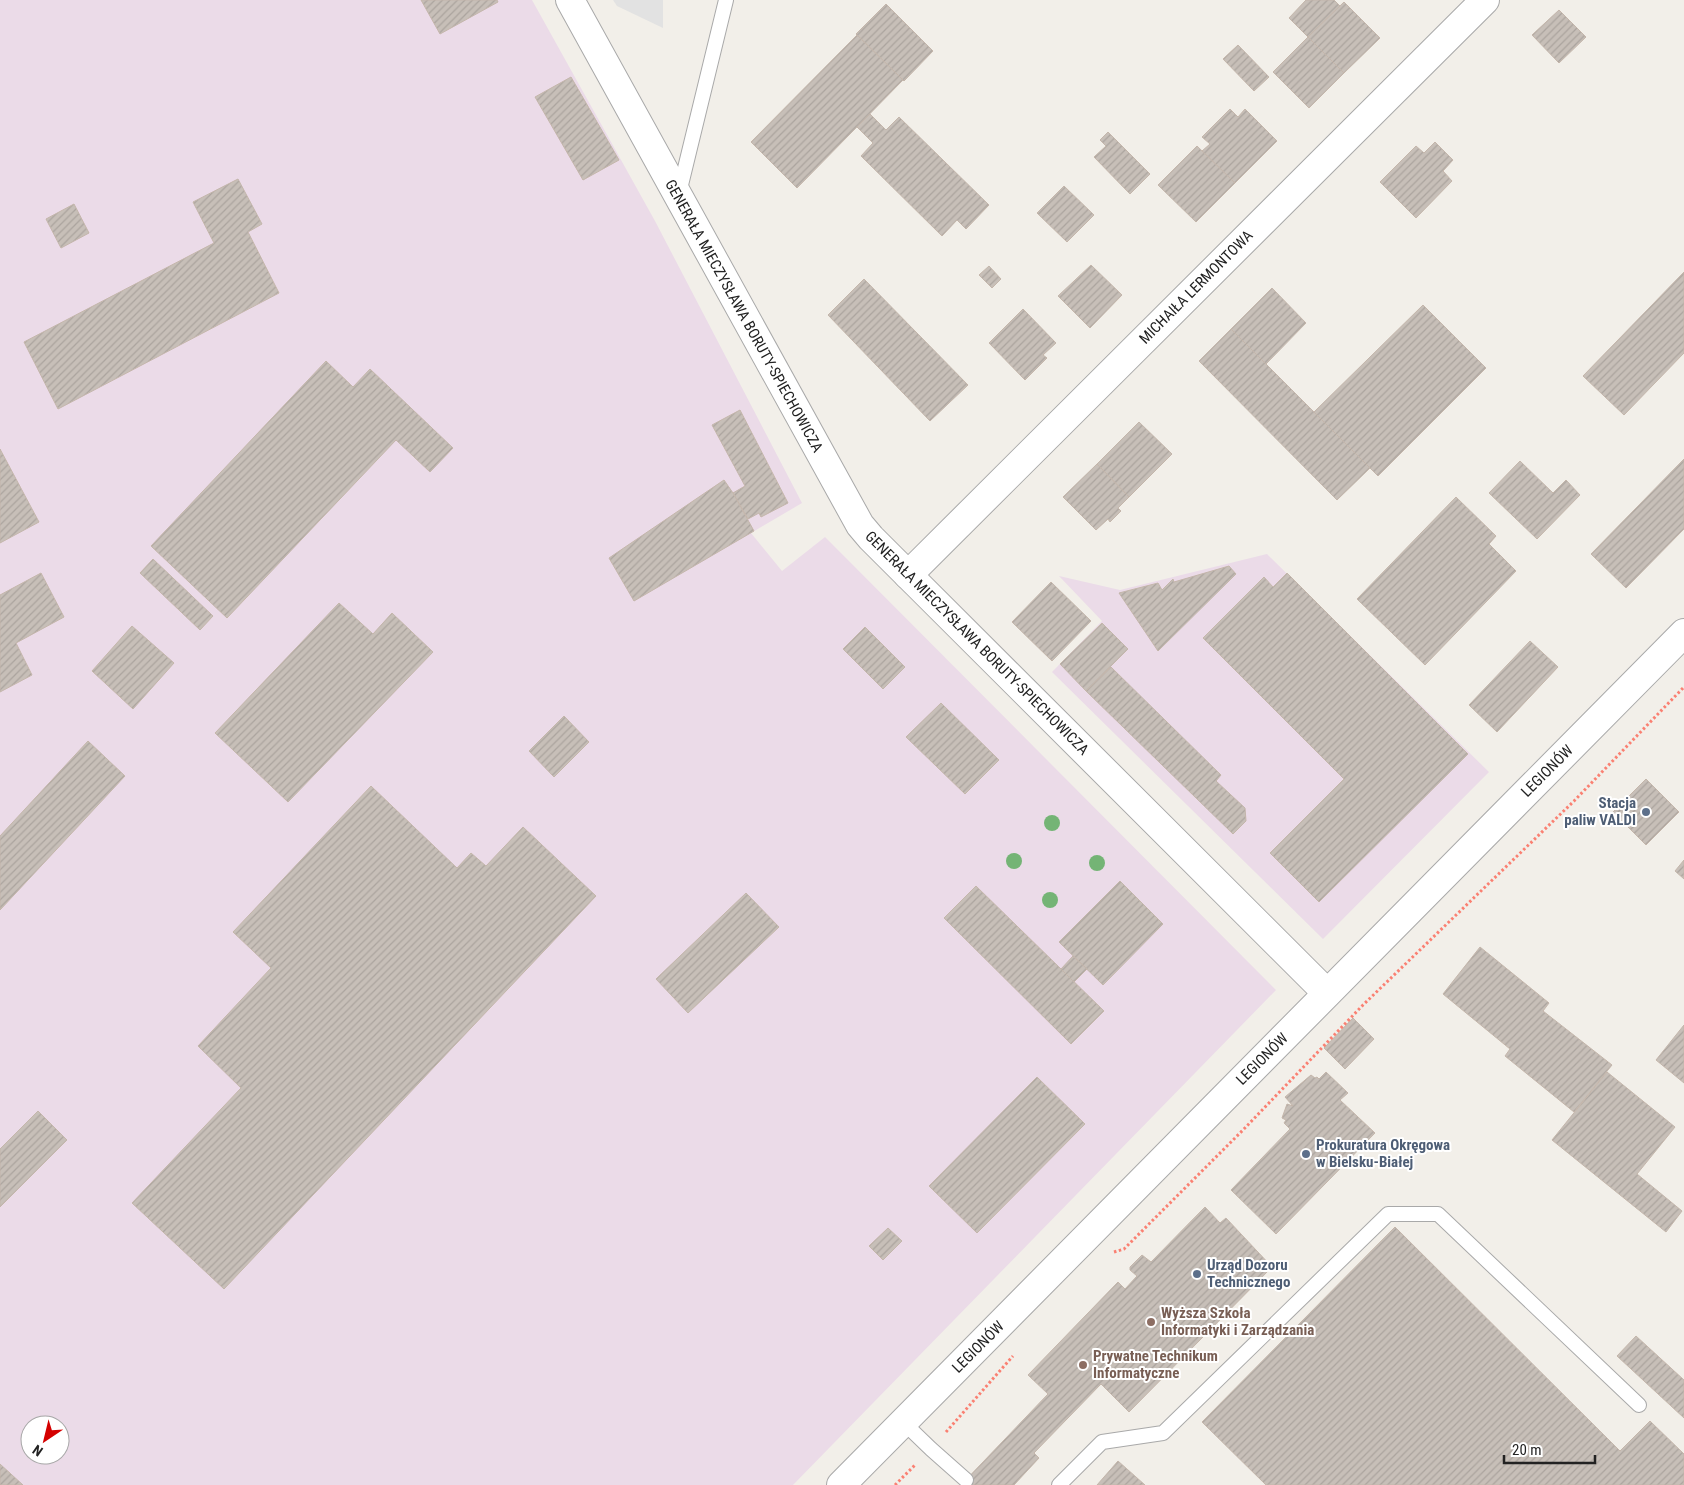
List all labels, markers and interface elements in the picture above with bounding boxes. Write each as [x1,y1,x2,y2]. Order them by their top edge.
street label: GENERAŁA MIECZYSŁAWA BORUTY-SPIECHOWICZA [661,177,827,456]
street label: MICHAIŁA LERMONTOWA [1136,226,1257,347]
street label: GENERAŁA MIECZYSŁAWA BORUTY-SPIECHOWICZA [861,527,1093,759]
street label: LEGIONÓW [1517,741,1577,801]
place label: Stacja paliw VALDI [1564,794,1636,829]
marker: Stacja paliw VALDI [1640,806,1652,818]
street label: LEGIONÓW [1232,1029,1292,1089]
place label: Prokuratura Okręgowa w Bielsku-Białej [1316,1136,1450,1171]
marker: Prokuratura Okręgowa w Bielsku-Białej [1300,1148,1312,1160]
place label: Urząd Dozoru Technicznego [1207,1256,1290,1291]
marker: Urząd Dozoru Technicznego [1191,1268,1203,1280]
place label: Wyższa Szkoła Informatyki i Zarządzania [1161,1304,1314,1339]
marker: Wyższa Szkoła Informatyki i Zarządzania [1145,1316,1157,1328]
street label: LEGIONÓW [948,1317,1008,1377]
place label: Prywatne Technikum Informatyczne [1093,1347,1218,1382]
marker: Prywatne Technikum Informatyczne [1077,1359,1089,1371]
north arrow [20,1415,70,1465]
scale bar [1504,1432,1595,1464]
text: 20 m [1512,1441,1542,1459]
text: N [29,1442,46,1460]

